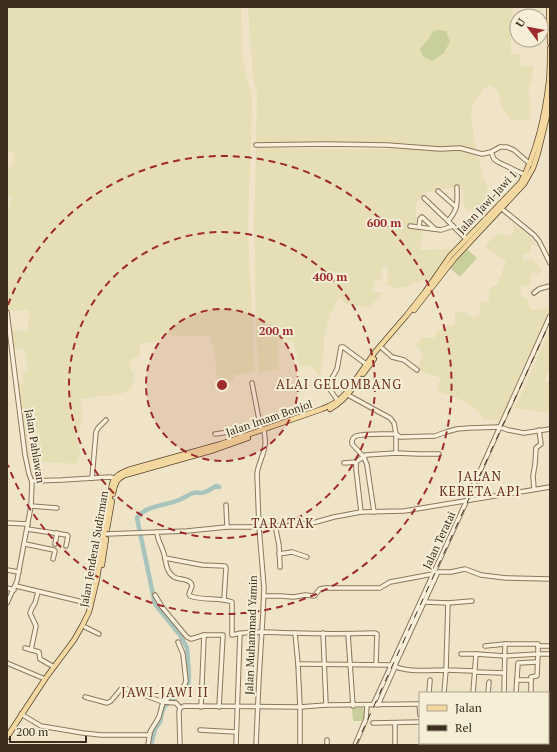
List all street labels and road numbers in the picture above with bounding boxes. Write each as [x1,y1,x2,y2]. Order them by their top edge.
street label: Jalan Jawi-Jawi 1 [454,167,520,237]
street label: Jalan Imam Bonjol [224,397,314,439]
street label: Jalan Pahlawan [22,408,48,485]
street label: Jalan Jenderal Sudirman [77,489,111,608]
street label: Jalan Teratai [420,509,458,571]
street label: Jalan Muhammad Yamin [242,575,260,695]

